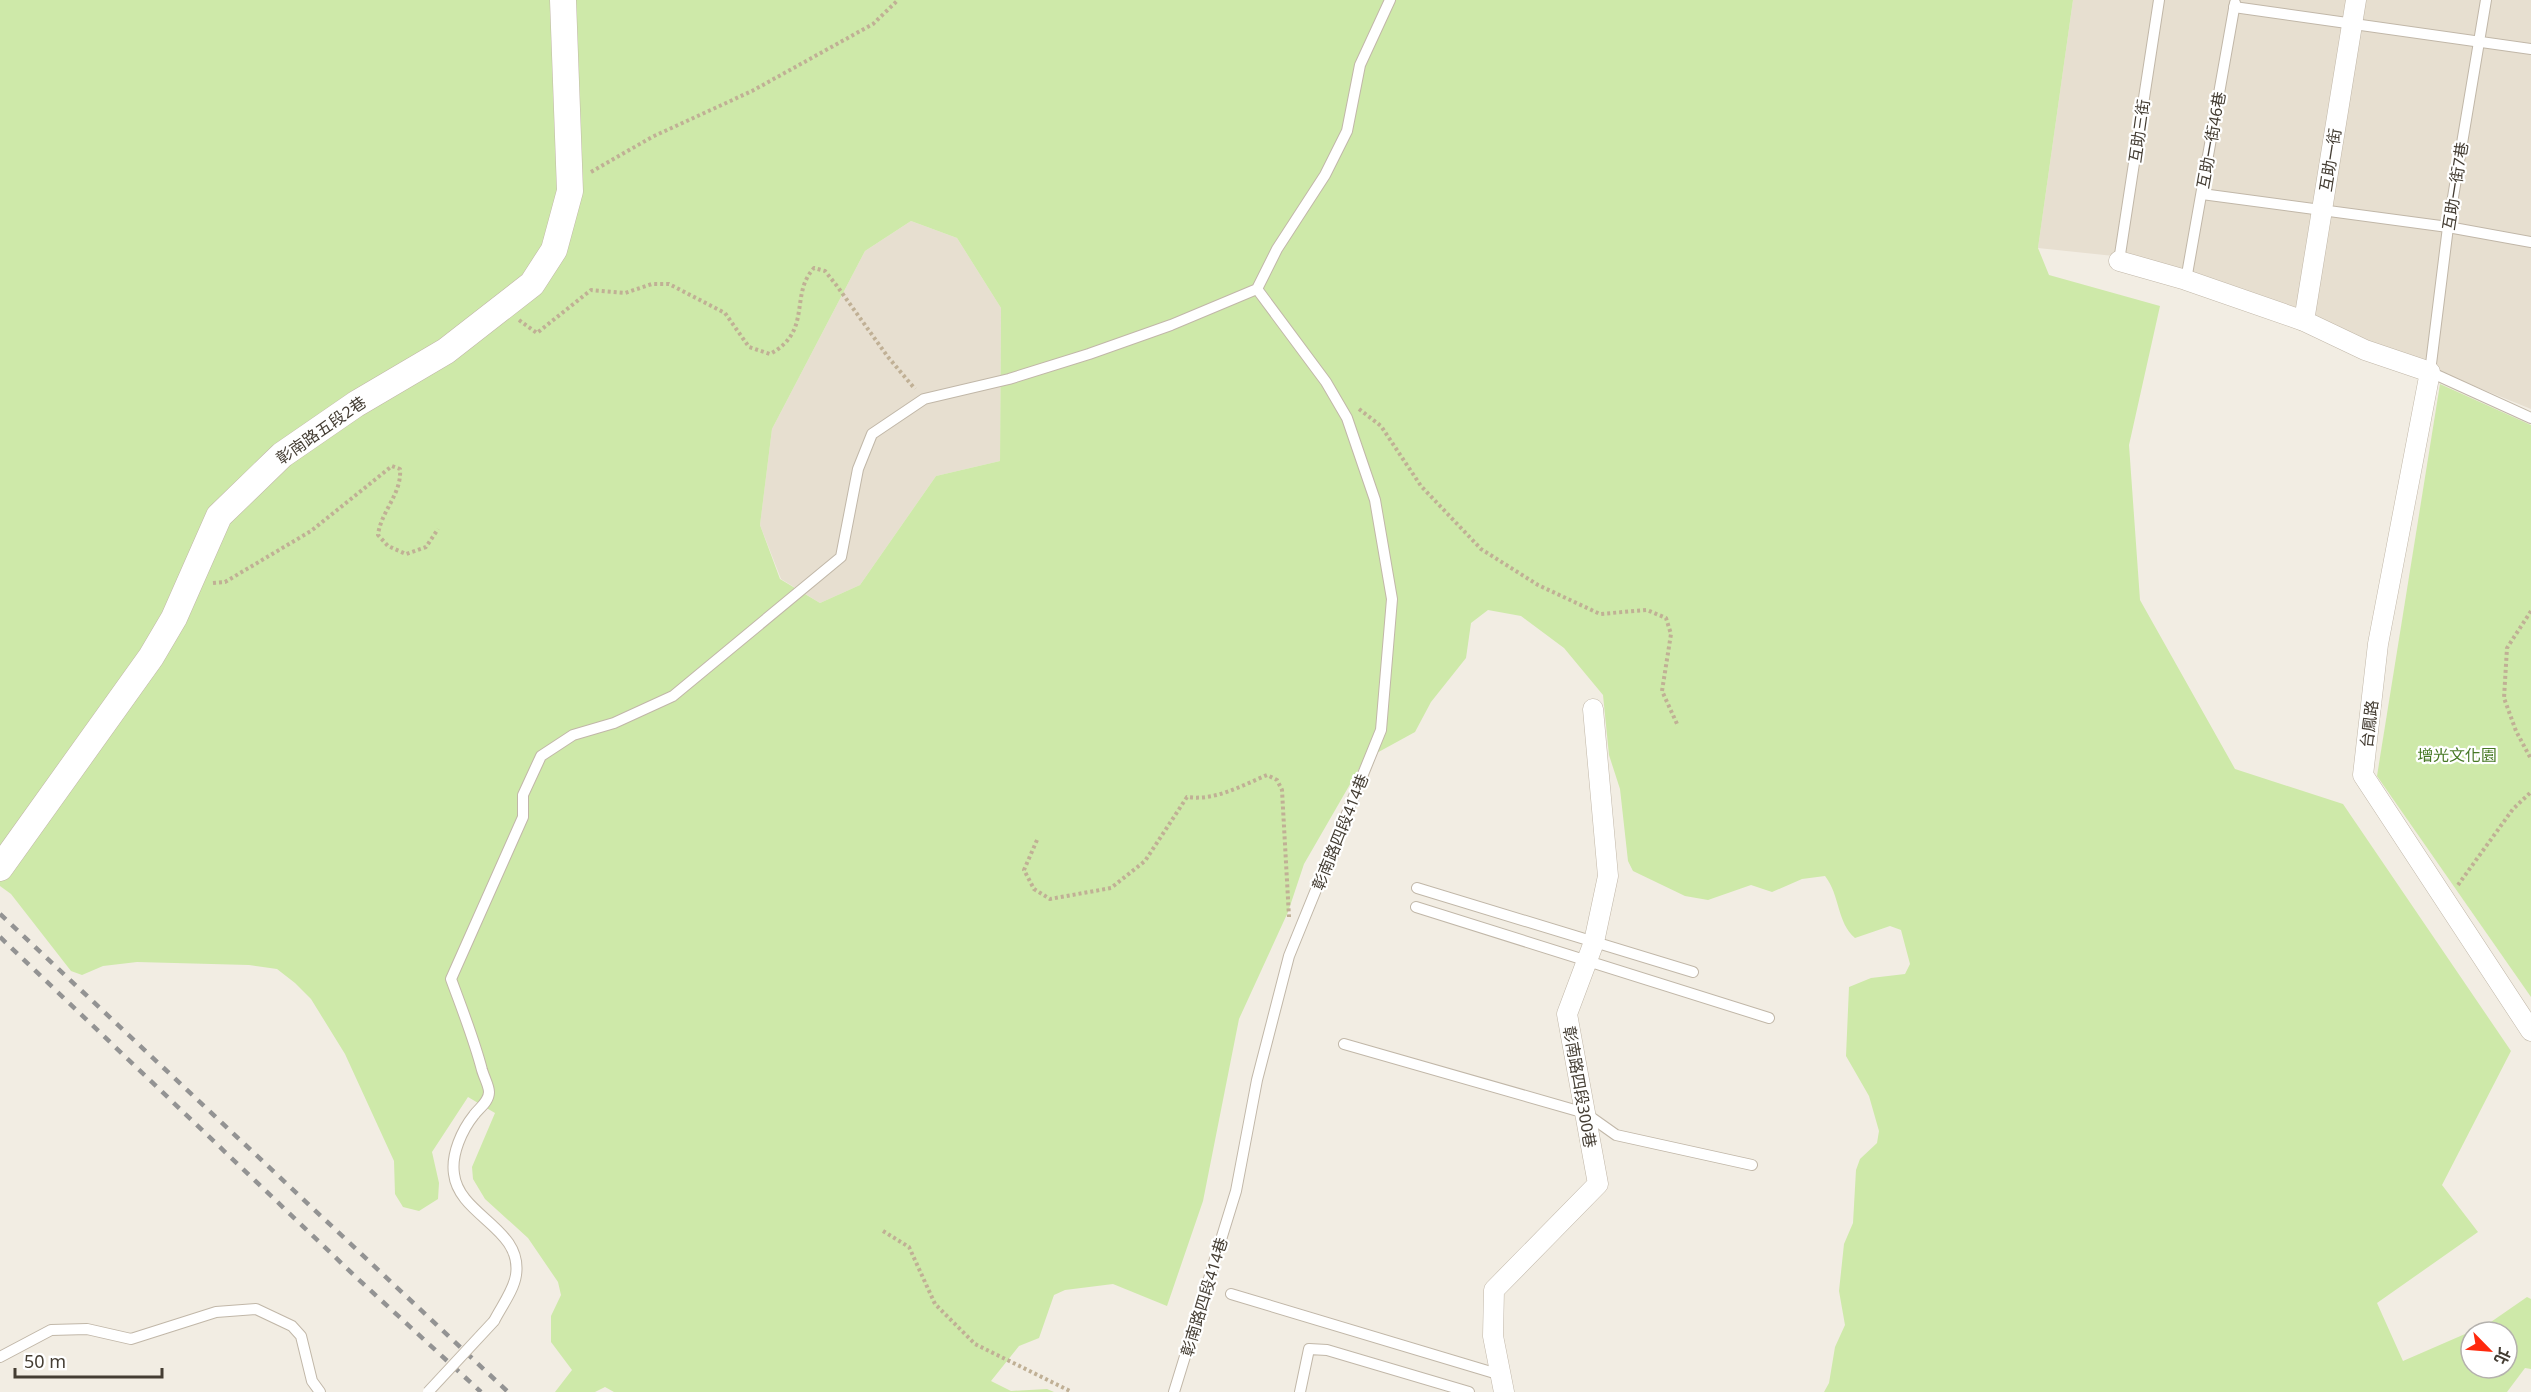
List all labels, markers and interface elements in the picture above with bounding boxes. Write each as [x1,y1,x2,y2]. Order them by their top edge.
street label: 互助一街46巷 [2192,90,2230,190]
street label: 互助三街 [2124,98,2154,164]
street label: 互助一街 [2314,127,2346,193]
street label: 互助一街7巷 [2437,140,2473,232]
street label: 彰南路五段2巷 [272,391,370,469]
street label: 台鳳路 [2355,699,2383,749]
park label: 增光文化園 [2417,744,2497,766]
street label: 彰南路四段414巷 [1307,771,1373,893]
street label: 彰南路四段300巷 [1558,1024,1602,1150]
street label: 彰南路四段414巷 [1175,1235,1233,1359]
north arrow [2459,1320,2519,1380]
scale bar [15,1341,162,1379]
text: 北 [2489,1344,2516,1368]
text: 50 m [24,1349,66,1373]

